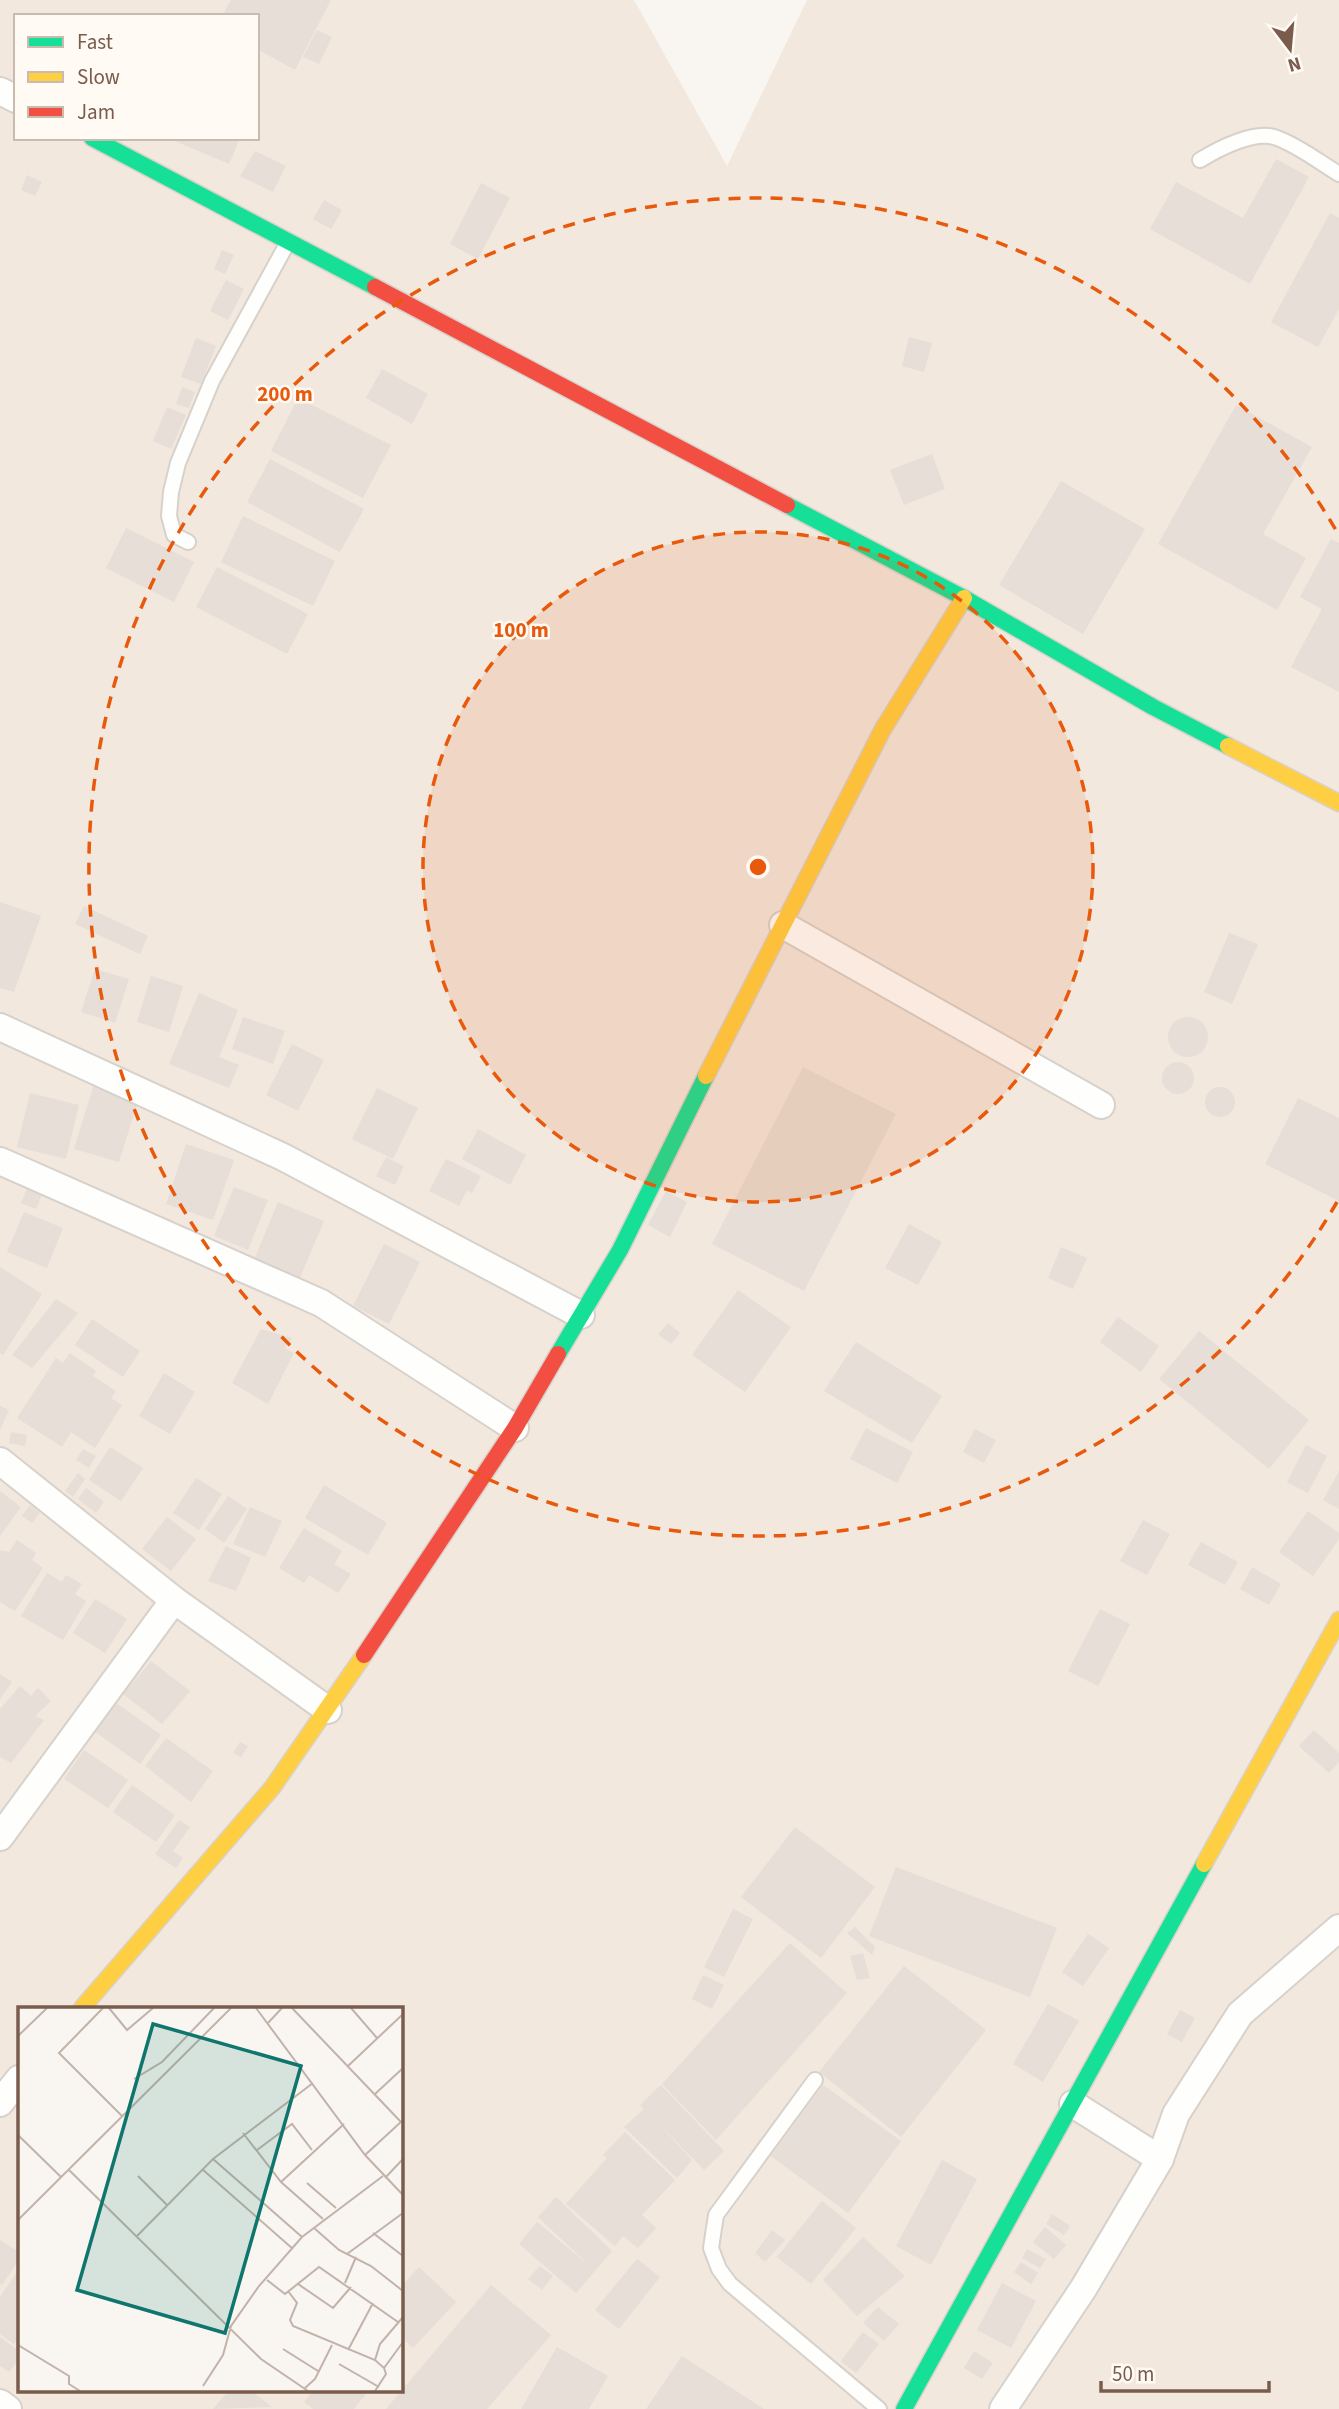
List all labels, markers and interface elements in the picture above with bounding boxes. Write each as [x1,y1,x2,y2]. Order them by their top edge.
legend [14,14,259,140]
north arrow [1255,14,1325,84]
text: Fast [77,27,113,57]
text: N [1284,49,1304,79]
text: Slow [77,62,120,92]
text: Jam [77,97,115,127]
text: 200 m [257,379,313,409]
text: 100 m [493,615,549,645]
centre of rings [746,855,770,879]
inset map [18,2007,402,2392]
scale bar [1101,2350,1269,2394]
text: 50 m [1112,2359,1154,2389]

